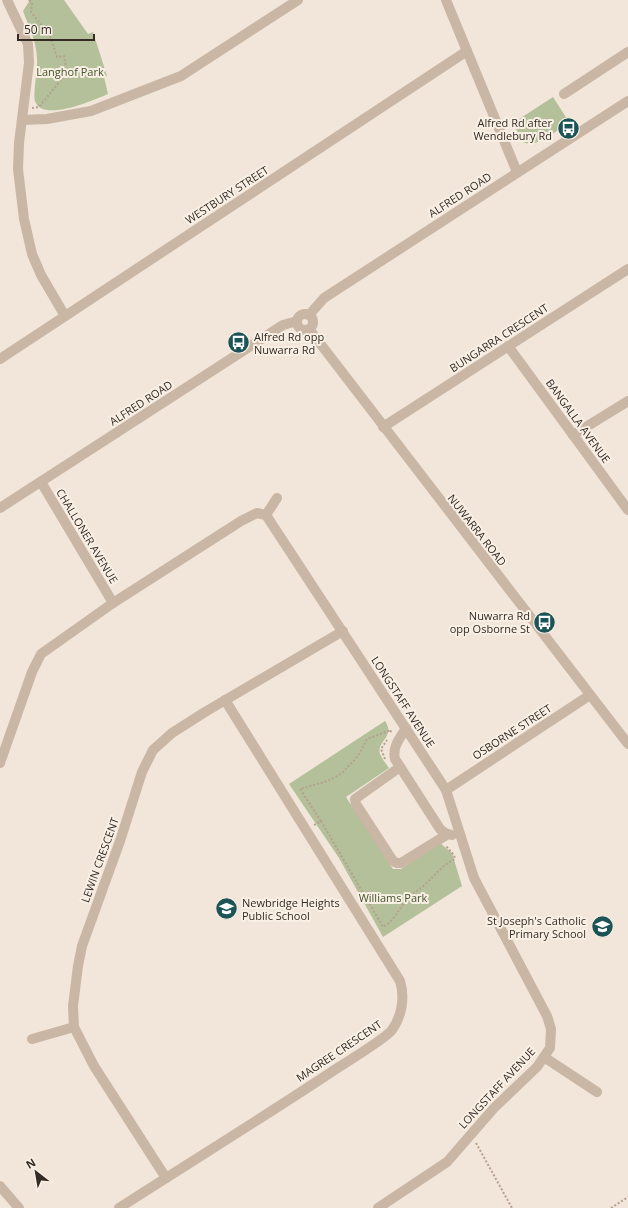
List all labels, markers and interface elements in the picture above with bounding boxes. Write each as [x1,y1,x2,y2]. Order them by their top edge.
scale bar [18,16,94,42]
text: 50 m [24,21,52,38]
park label: Langhof Park [36,64,104,79]
place label: Alfred Rd after Wendlebury Rd [473,115,552,143]
bus stop icon: Alfred Rd after Wendlebury Rd [555,116,581,142]
street label: WESTBURY STREET [182,162,271,227]
street label: ALFRED ROAD [425,169,494,221]
street label: BUNGARRA CRESCENT [446,300,551,375]
place label: Alfred Rd opp Nuwarra Rd [254,329,324,357]
bus stop icon: Alfred Rd opp Nuwarra Rd [226,330,252,356]
street label: BANGALLA AVENUE [543,376,614,466]
street label: ALFRED ROAD [106,377,175,429]
street label: CHALLONER AVENUE [53,486,122,586]
street label: NUWARRA ROAD [445,491,510,569]
place label: Nuwarra Rd opp Osborne St [450,608,530,636]
bus stop icon: Nuwarra Rd opp Osborne St [532,609,558,635]
street label: LONGSTAFF AVENUE [368,653,439,750]
street label: OSBORNE STREET [469,700,554,763]
street label: LEWIN CRESCENT [77,815,122,904]
park label: Williams Park [359,890,428,905]
place label: Newbridge Heights Public School [242,895,340,923]
school or university icon: Newbridge Heights Public School [213,896,239,922]
place label: St Joseph's Catholic Primary School [487,913,586,941]
school or university icon: St Joseph's Catholic Primary School [589,914,615,940]
street label: MAGREE CRESCENT [293,1016,384,1085]
street label: LONGSTAFF AVENUE [455,1044,538,1131]
north arrow [16,1152,56,1192]
text: N [23,1154,38,1172]

